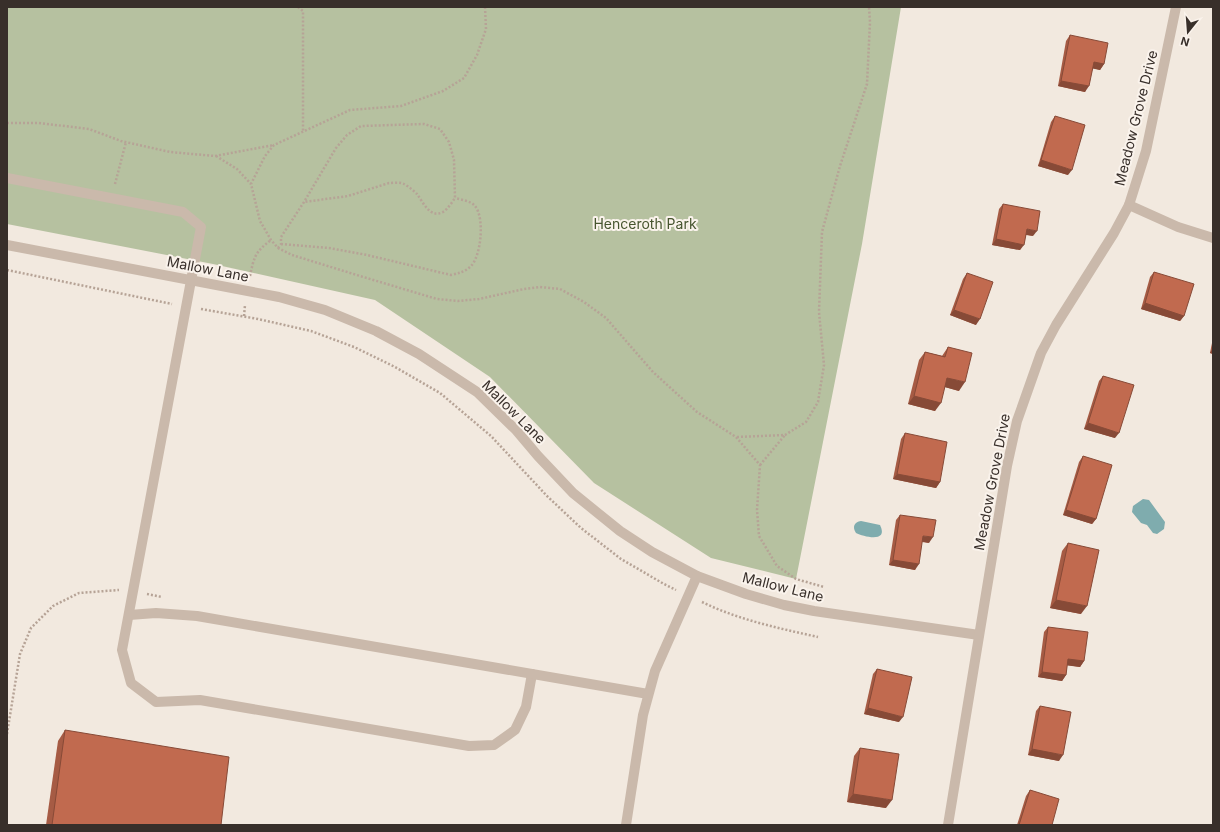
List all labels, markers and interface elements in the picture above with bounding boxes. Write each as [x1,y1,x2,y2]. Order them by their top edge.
north arrow [1168,12,1208,52]
text: N [1179,34,1191,49]
street label: Meadow Grove Drive [1110,48,1161,187]
park label: Henceroth Park [593,215,697,232]
street label: Mallow Lane [166,252,250,285]
street label: Mallow Lane [479,376,550,447]
street label: Meadow Grove Drive [970,412,1013,552]
street label: Mallow Lane [741,568,825,605]

